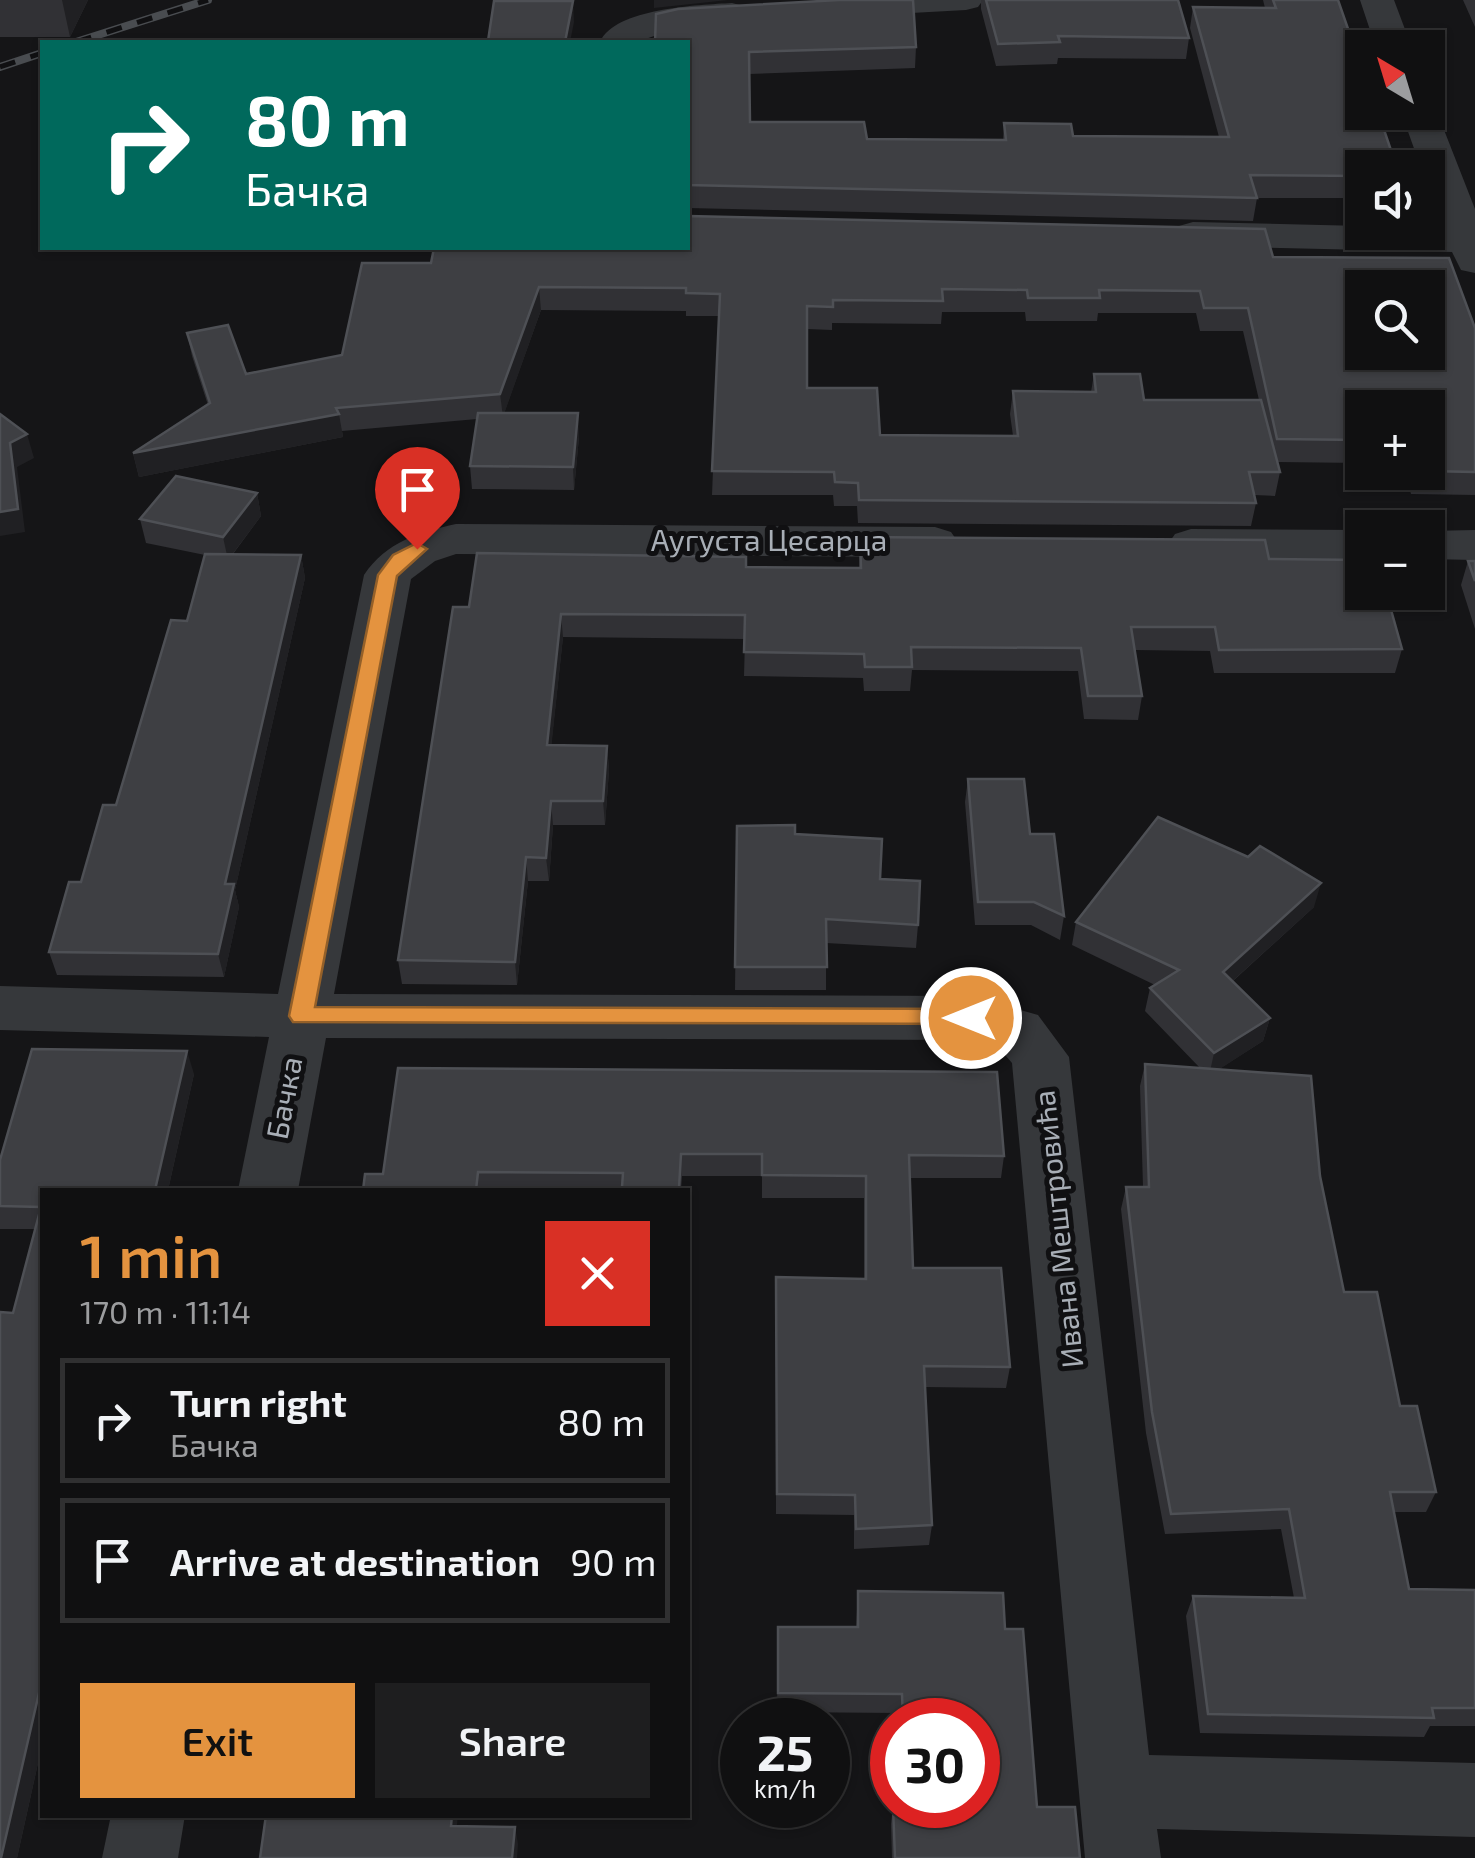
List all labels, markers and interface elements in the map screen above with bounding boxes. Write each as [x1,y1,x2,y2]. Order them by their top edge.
north arrow [1345,30,1445,130]
map controls [1345,30,1445,610]
text: 80 m [245,76,410,160]
icon: right [80,80,210,210]
button: sound [1345,150,1445,250]
text: Бачка [245,161,370,215]
button: search [1345,270,1445,370]
button: + [1345,390,1445,490]
pin [375,447,460,550]
icon: arrive [390,462,445,517]
button: − [1345,510,1445,610]
street label: Аугуста Цесарца [651,521,887,558]
position arrow [919,966,1023,1070]
street label: Бачка [257,1053,309,1142]
street label: Ивана Мештровића [1025,1089,1089,1370]
text: 1 min [80,1218,222,1290]
button: close [545,1221,650,1326]
text: 170 m · 11:14 [80,1292,251,1330]
text: Turn right [170,1379,347,1425]
icon: right [85,1393,140,1448]
text: 80 m [557,1398,645,1444]
text: Бачка [170,1425,259,1463]
icon: arrive [85,1533,140,1588]
text: Arrive at destination [170,1538,540,1584]
text: 90 m [570,1538,657,1584]
button: Exit [80,1683,355,1798]
button: Share [375,1683,650,1798]
speed limit sign: 30 [870,1698,1000,1828]
text: 25 [757,1721,813,1781]
text: km/h [754,1773,816,1803]

